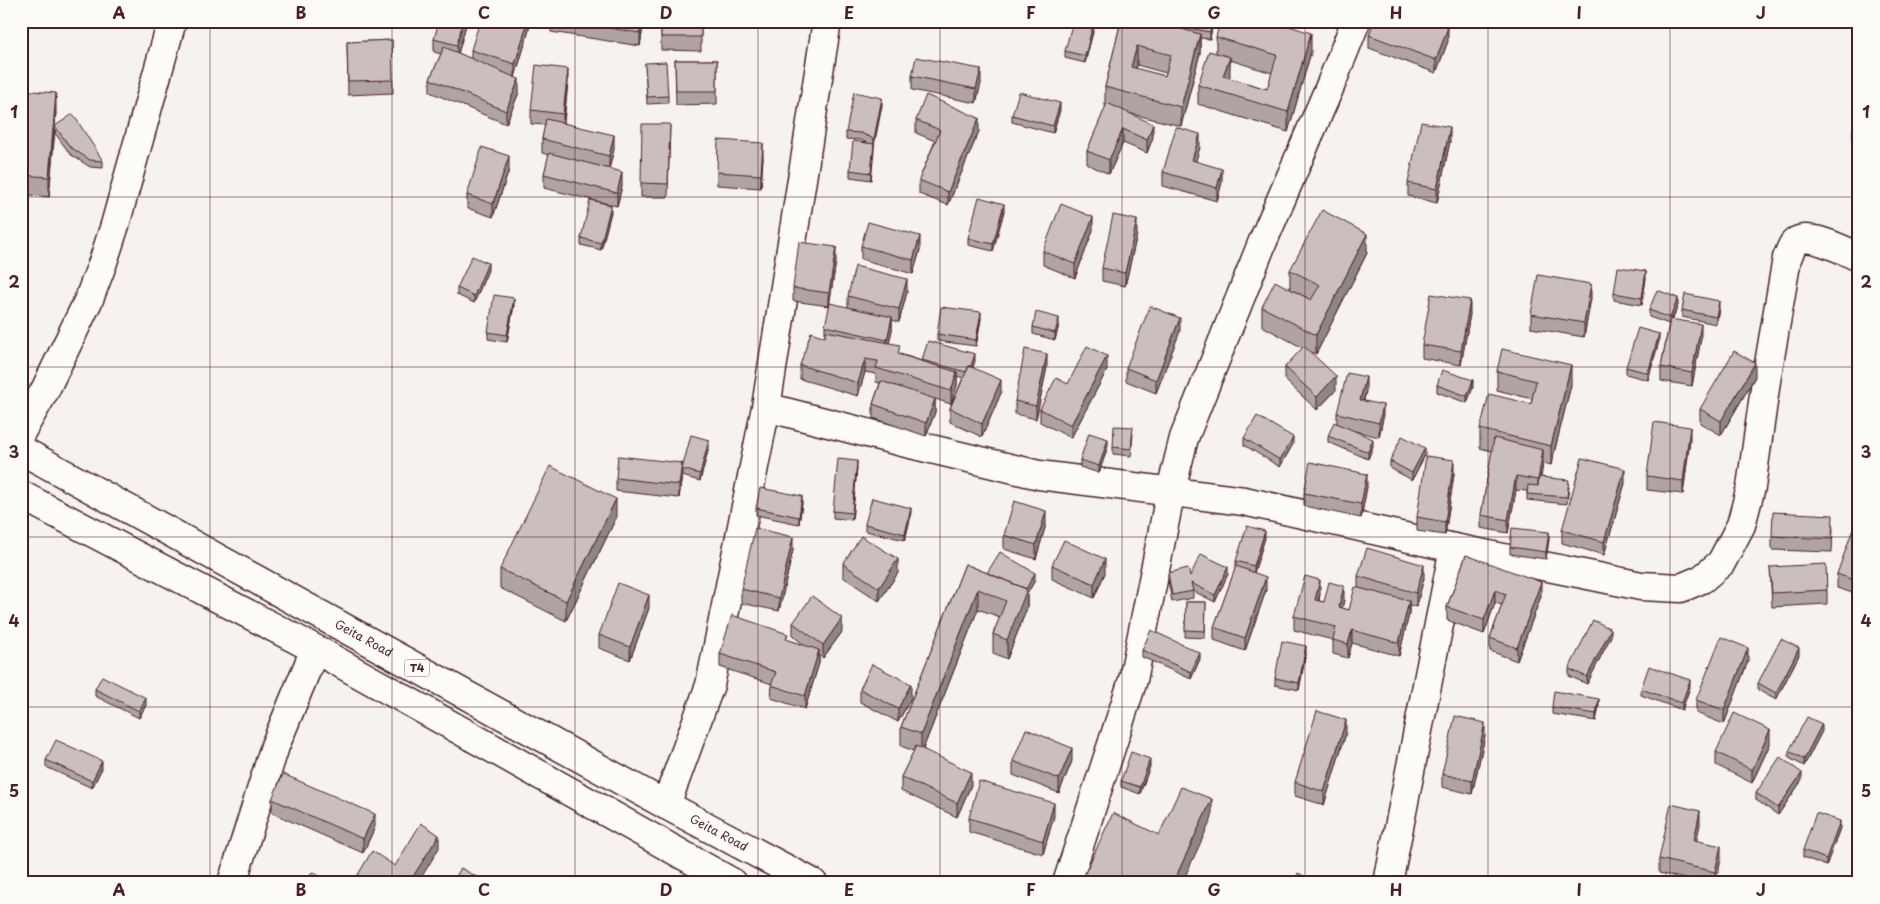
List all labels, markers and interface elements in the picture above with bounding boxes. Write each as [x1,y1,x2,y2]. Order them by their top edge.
text: A [113,0,126,24]
text: B [296,0,307,24]
text: C [478,0,490,24]
text: D [660,0,672,24]
text: E [844,0,854,24]
text: F [1026,0,1036,24]
text: G [1207,0,1221,24]
text: H [1390,0,1402,24]
text: I [1576,0,1582,24]
text: J [1756,0,1766,24]
text: 1 [10,99,18,123]
text: 1 [1862,99,1870,123]
text: 2 [8,269,20,293]
text: 2 [1860,269,1872,293]
text: 3 [9,439,19,463]
text: 3 [1861,439,1871,463]
text: 4 [9,608,20,632]
text: 4 [1861,608,1872,632]
street label: Geita Road [332,614,396,661]
road number: T4 [404,660,430,676]
text: 5 [9,778,19,802]
text: 5 [1861,778,1871,802]
street label: Geita Road [687,809,752,855]
text: A [113,877,126,901]
text: B [296,877,307,901]
text: C [478,877,490,901]
text: D [660,877,672,901]
text: E [844,877,854,901]
text: F [1026,877,1036,901]
text: G [1207,877,1221,901]
text: H [1390,877,1402,901]
text: I [1576,877,1582,901]
text: J [1756,877,1766,901]

